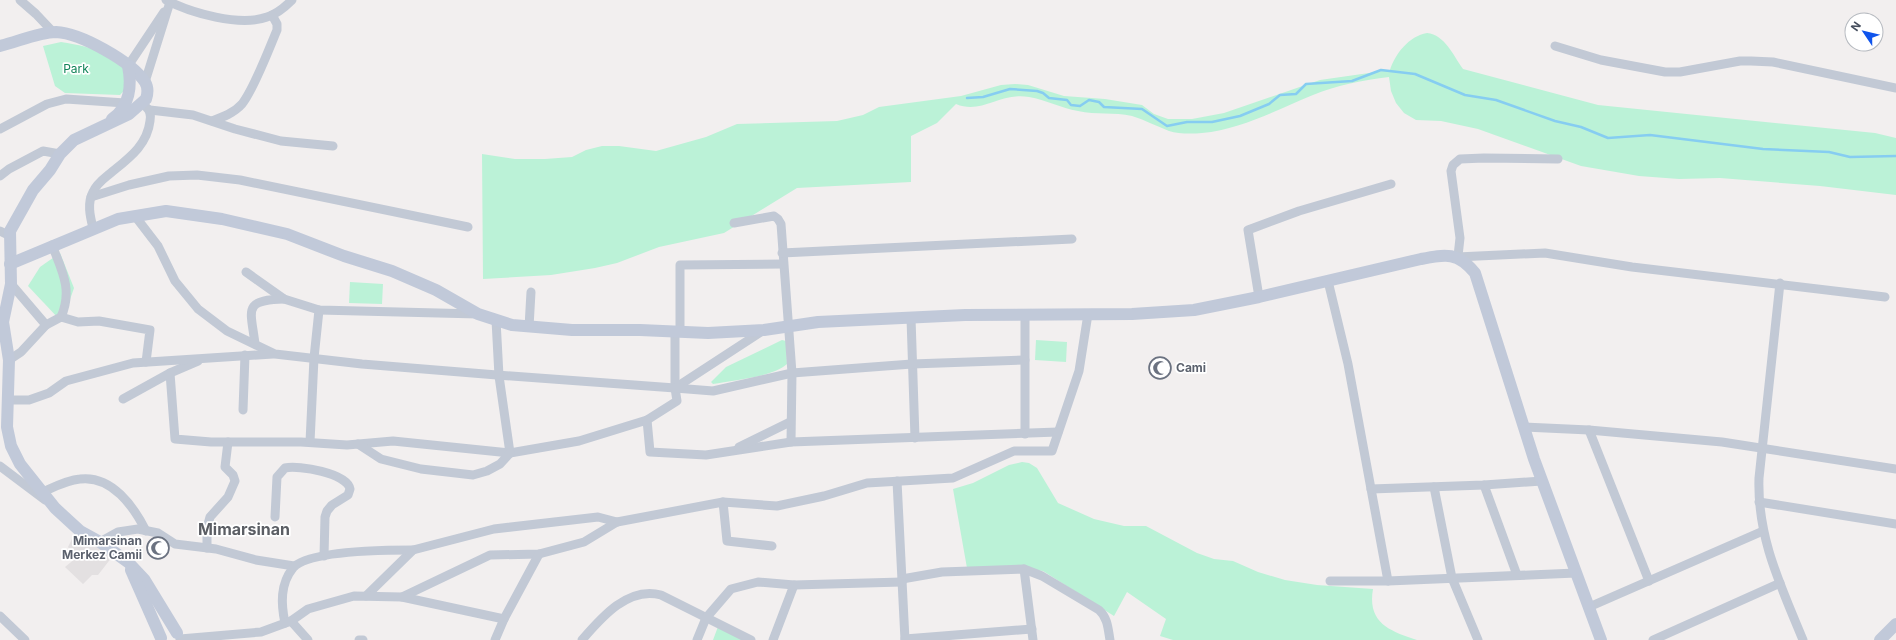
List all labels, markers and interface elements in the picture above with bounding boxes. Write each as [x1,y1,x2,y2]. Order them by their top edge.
north arrow [1844,12,1884,52]
text: N [1848,19,1864,34]
park label: Park [63,61,89,76]
mosque icon: Cami [1147,355,1173,381]
place label: Cami [1176,360,1206,375]
district label: Mimarsinan [198,519,290,539]
place label: Mimarsinan Merkez Camii [62,533,142,562]
mosque icon: Mimarsinan Merkez Camii [145,535,171,561]

